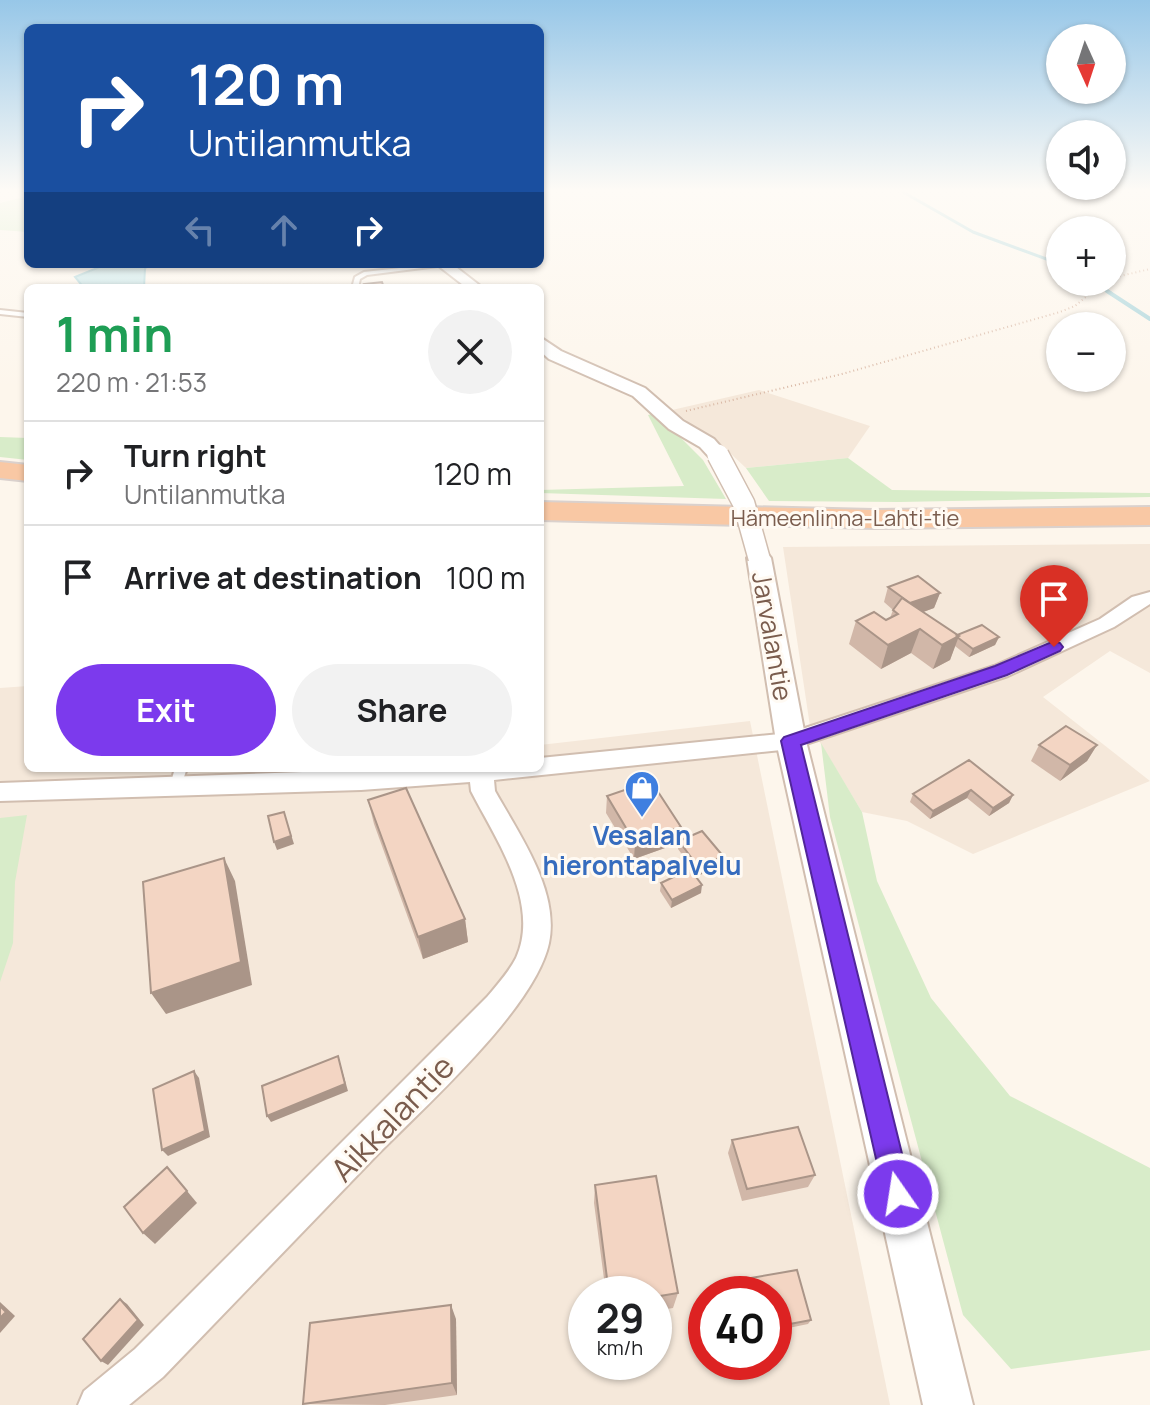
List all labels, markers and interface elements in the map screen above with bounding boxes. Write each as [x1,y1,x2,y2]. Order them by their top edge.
north arrow [1046,24,1126,104]
map controls [1046,24,1126,392]
text: 120 m [188,45,344,122]
icon: right [56,56,160,160]
text: Untilanmutka [188,118,411,167]
button: sound [1046,120,1126,200]
icon: left [178,208,222,252]
icon: ahead [262,208,306,252]
icon: right [346,208,390,252]
button: + [1046,216,1126,296]
text: 1 min [56,301,173,366]
button: close [428,310,512,394]
button: − [1046,312,1126,392]
text: 220 m · 21:53 [56,364,207,400]
text: Turn right [124,435,267,476]
icon: right [56,451,100,495]
text: 120 m [433,453,512,494]
text: Untilanmutka [124,476,285,512]
street label: Hämeenlinna-Lahti-tie [731,503,959,533]
icon: arrive [56,555,100,599]
text: Arrive at destination [124,557,422,598]
text: 100 m [446,557,526,598]
pin [1020,565,1088,647]
street label: Jarvalantie [744,569,802,703]
icon: arrive [1032,577,1076,621]
button: Exit [56,664,276,756]
button: Share [292,664,512,756]
shop icon: Vesalan hierontapalvelu [623,769,661,819]
place label: Vesalan hierontapalvelu [542,817,742,883]
street label: Aikkalantie [320,1045,464,1191]
position arrow [856,1152,940,1236]
speed limit sign: 40 [688,1276,792,1380]
text: 29 [596,1290,644,1345]
text: km/h [597,1334,643,1361]

